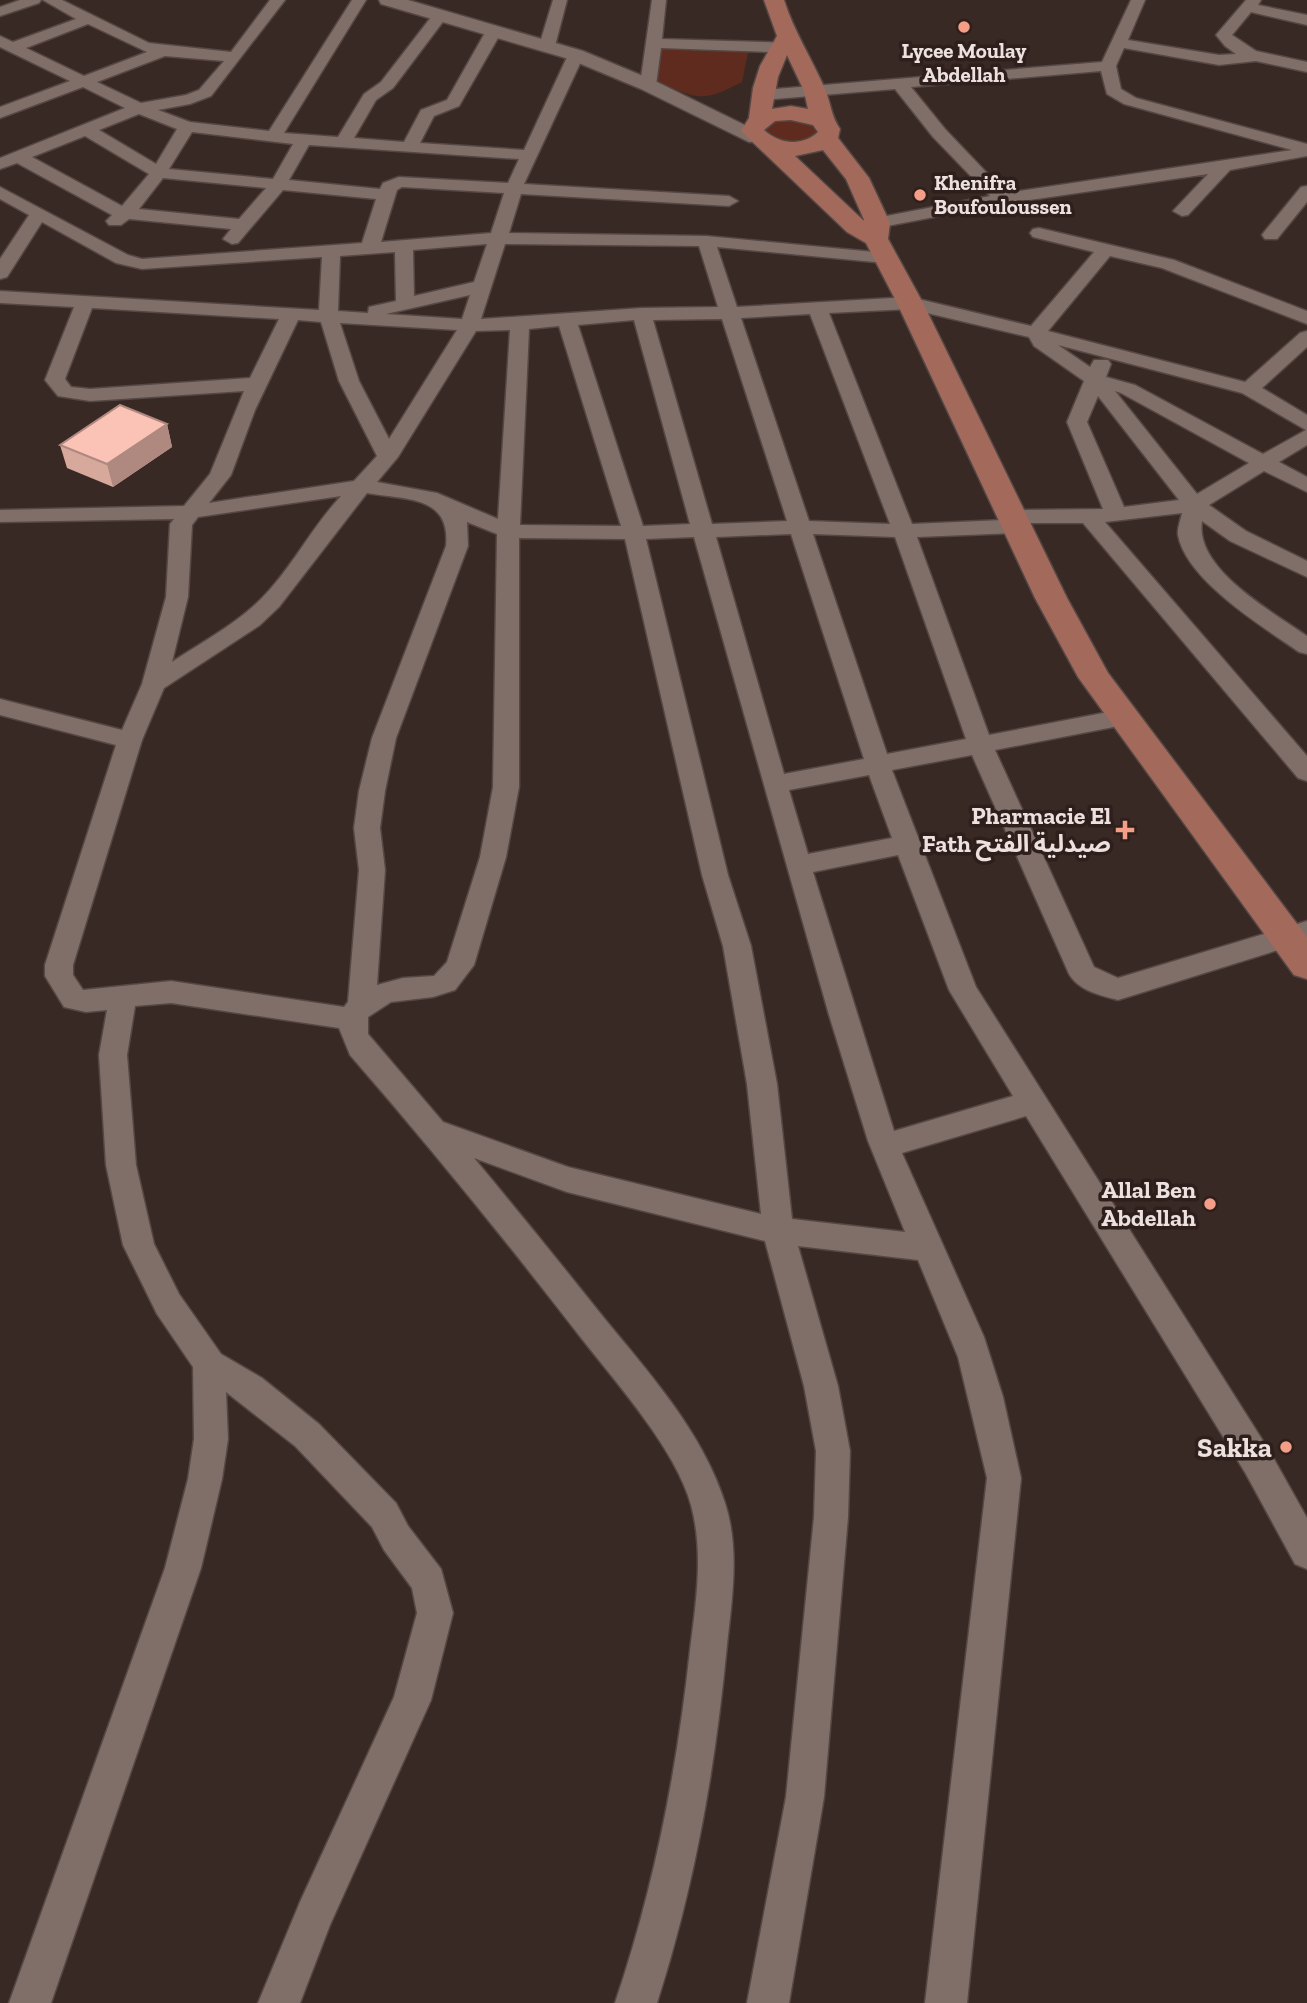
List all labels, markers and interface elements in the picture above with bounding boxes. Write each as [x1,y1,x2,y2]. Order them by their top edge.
marker: Lycee Moulay Abdellah [956,19,972,35]
place label: Lycee Moulay Abdellah [902,38,1026,87]
place label: Khenifra Boufouloussen [934,170,1072,219]
marker: Khenifra Boufouloussen [912,187,928,203]
place label: Pharmacie El Fath صيدلية الفتح [922,801,1111,862]
marker: Pharmacie El Fath صيدلية الفتح [1117,822,1133,838]
place label: Allal Ben Abdellah [1101,1175,1196,1232]
marker: Allal Ben Abdellah [1202,1196,1218,1212]
place label: Sakka [1197,1431,1272,1464]
marker: Sakka [1278,1439,1294,1455]

